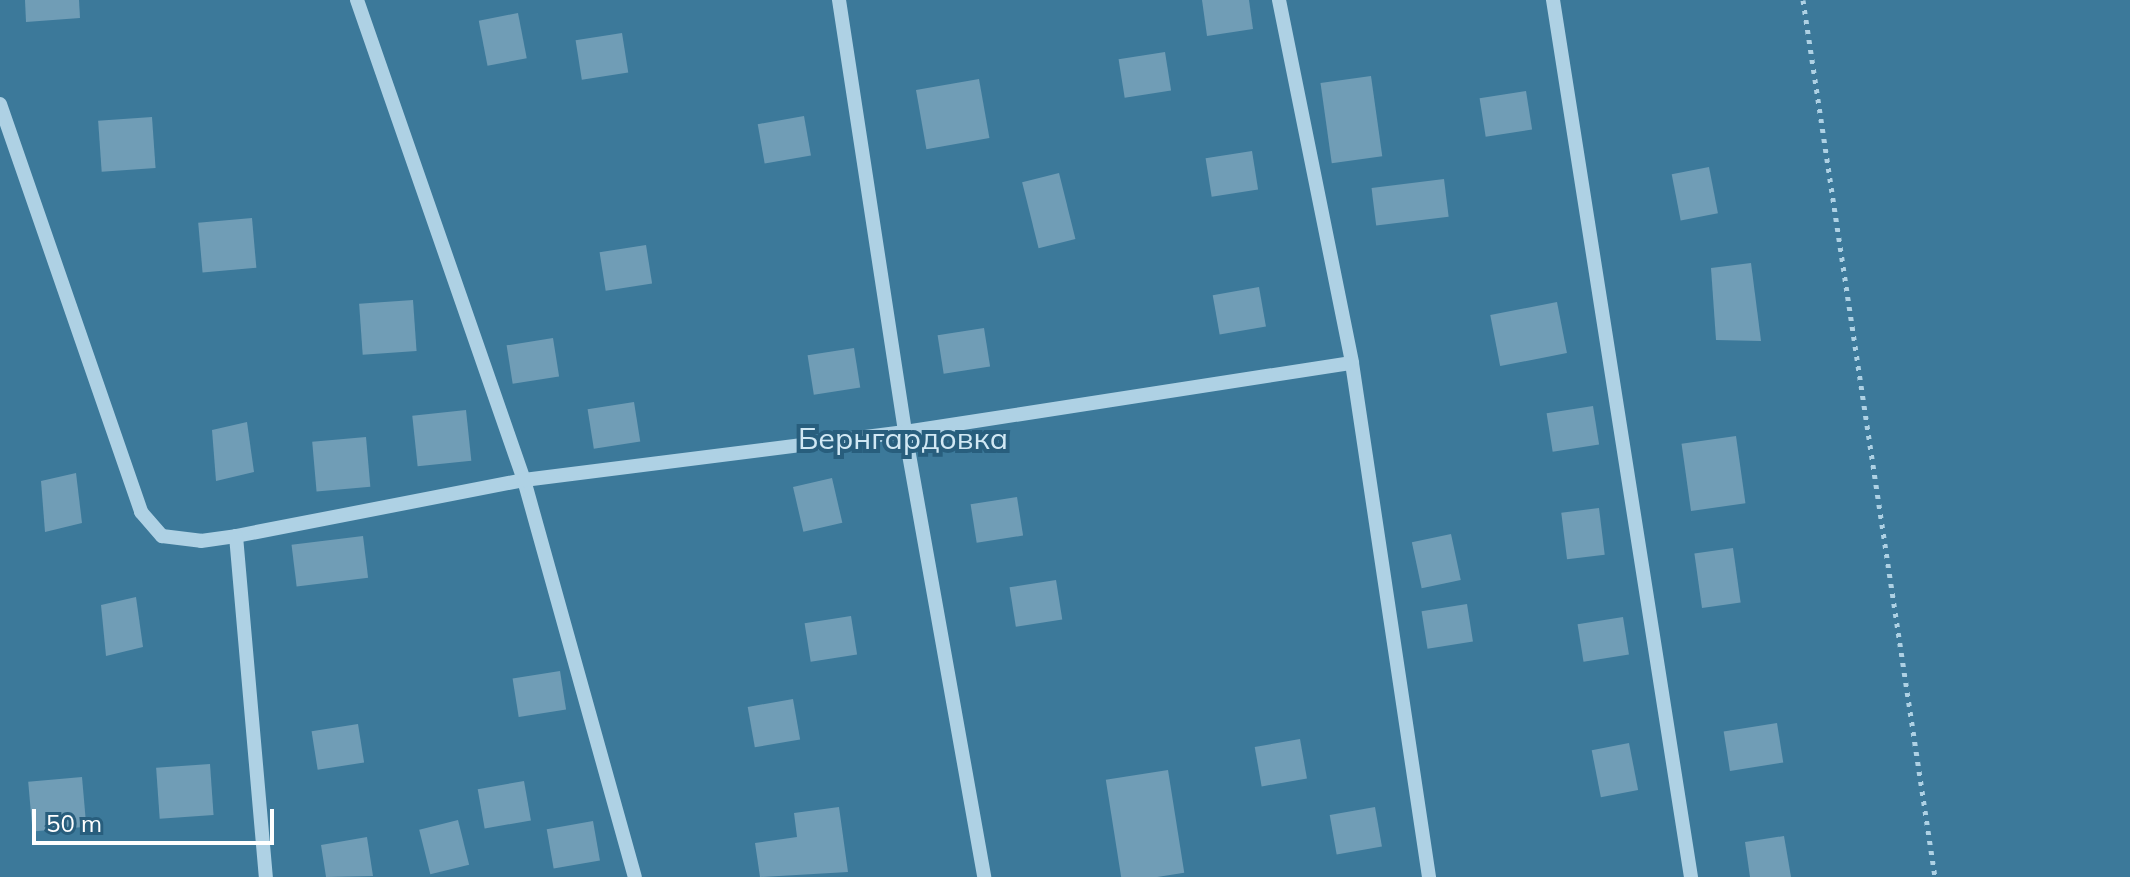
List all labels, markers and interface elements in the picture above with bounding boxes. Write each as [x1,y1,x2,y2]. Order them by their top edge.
park label: Бернгардовка [798,420,1008,456]
scale bar [36,793,278,843]
text: 50 m [46,808,102,838]

